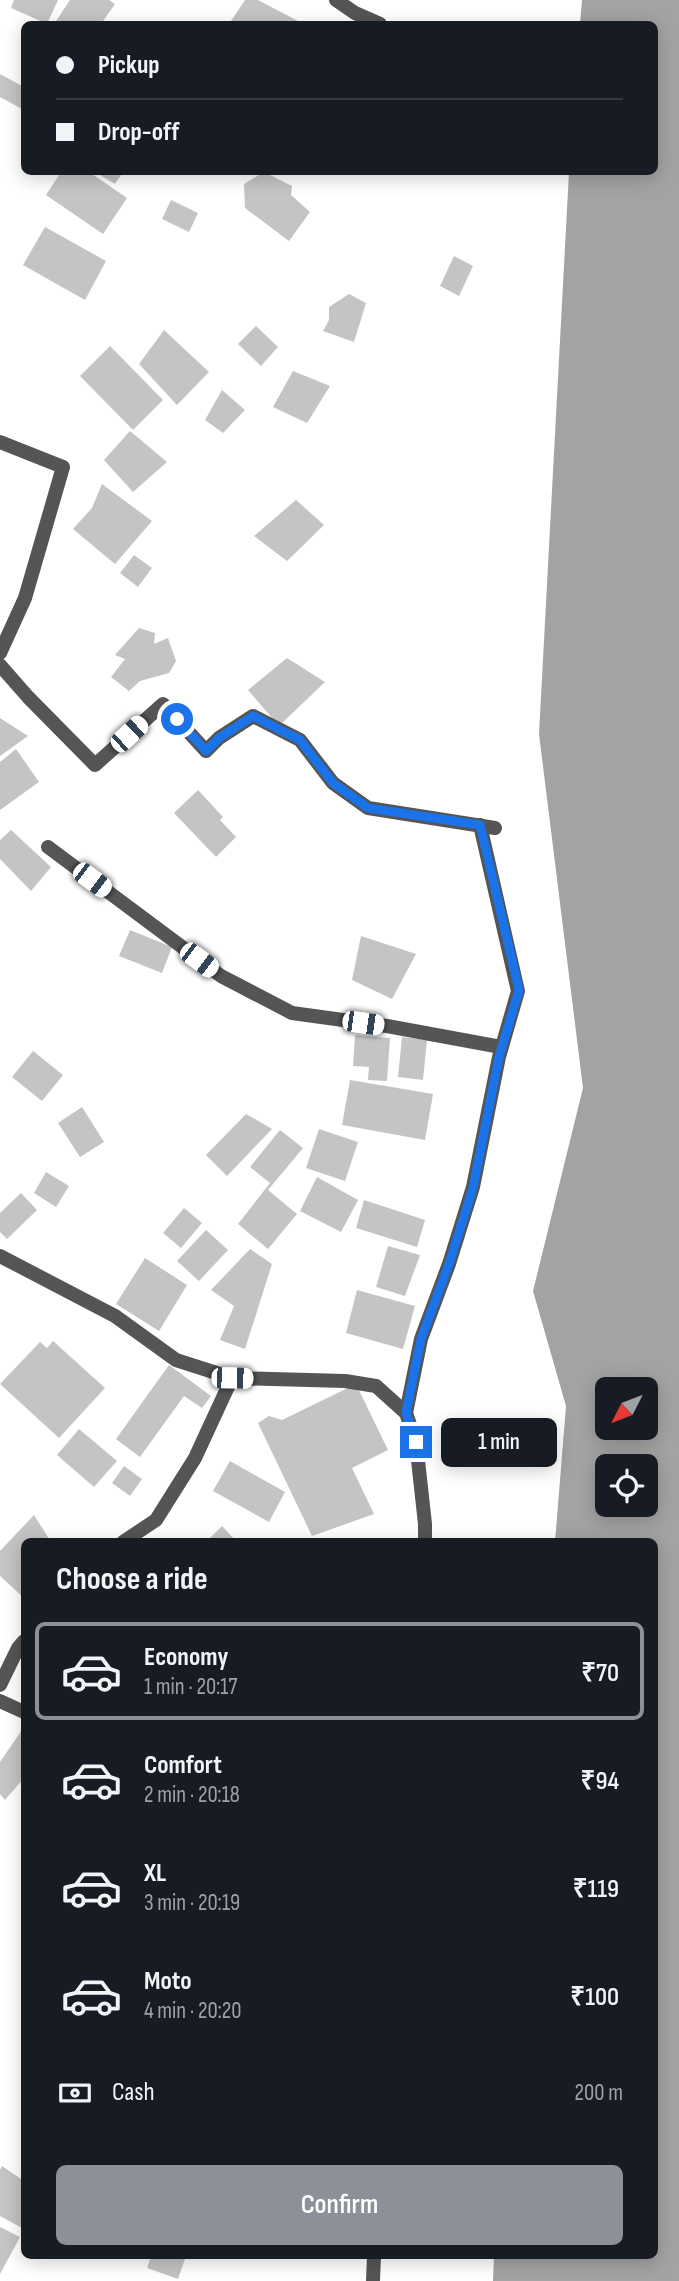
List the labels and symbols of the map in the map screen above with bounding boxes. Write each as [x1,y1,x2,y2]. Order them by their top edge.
route start [161,703,193,735]
car [107,712,152,756]
car [69,859,116,901]
car [176,939,223,981]
car [341,1010,386,1036]
car [211,1367,254,1389]
north arrow [595,1377,658,1440]
callout: 1 min [440,1418,556,1466]
route end [400,1426,432,1458]

